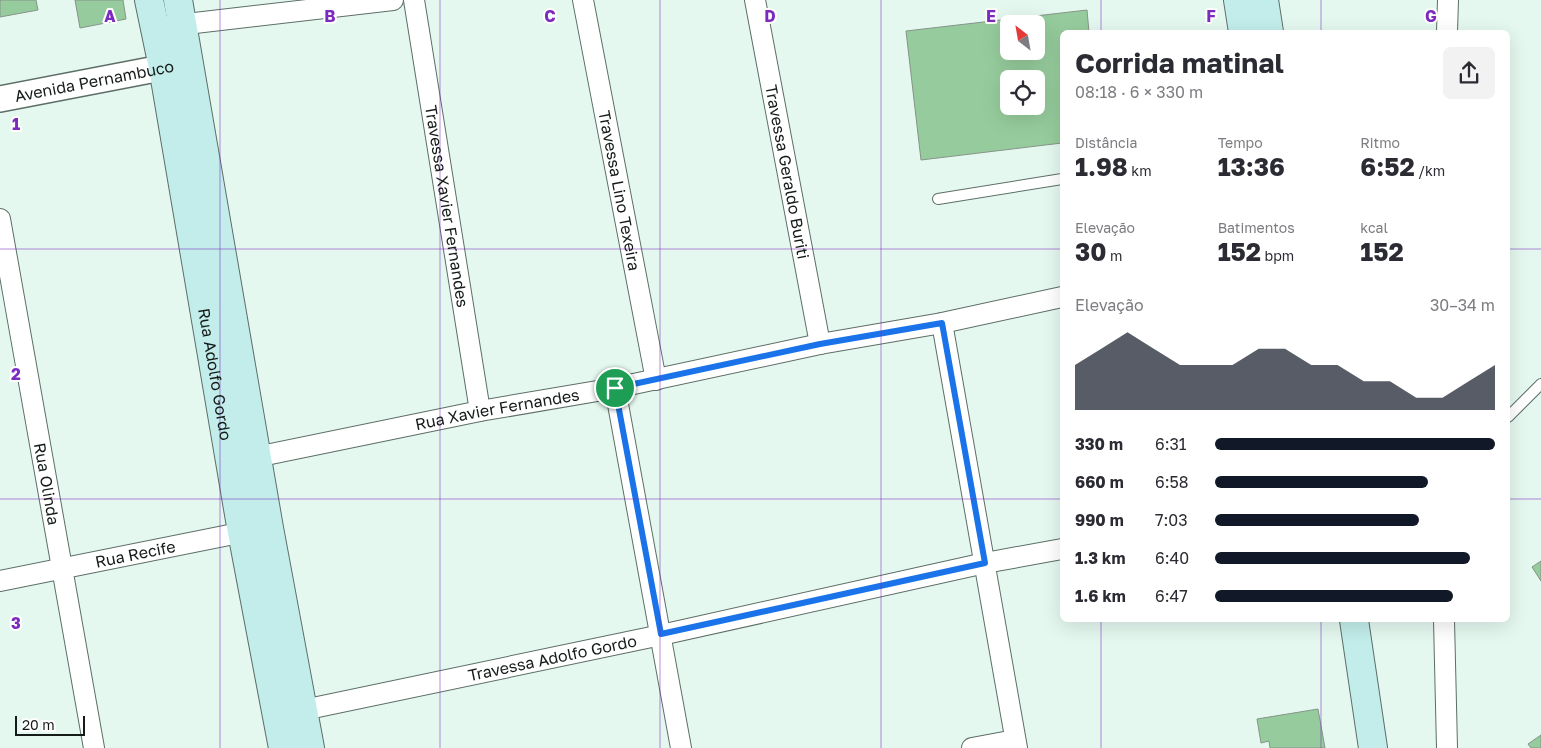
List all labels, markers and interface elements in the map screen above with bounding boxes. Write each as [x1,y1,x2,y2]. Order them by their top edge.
text: A [104,6,116,26]
text: B [324,6,336,26]
text: C [544,6,556,26]
text: D [764,6,776,26]
text: E [986,6,996,26]
text: F [1206,6,1216,26]
text: G [1425,6,1437,26]
north arrow [1000,15,1045,60]
map controls [1000,15,1045,115]
text: Corrida matinal [1075,46,1284,79]
button: share [1443,47,1495,99]
street label: Avenida Pernambuco [13,56,175,106]
button: locate [1000,70,1045,115]
text: 08:18 · 6 × 330 m [1075,82,1203,102]
street label: Travessa Geraldo Buriti [761,83,814,261]
street label: Travessa Xavier Fernandes [421,104,473,309]
street label: Travessa Lino Texeira [594,109,645,272]
text: 1 [12,114,20,134]
text: Distância [1075,134,1137,151]
text: Tempo [1218,134,1263,151]
text: Ritmo [1360,134,1400,151]
text: 1.98 [1075,151,1128,182]
text: 13:36 [1218,151,1285,182]
text: 6:52 [1360,151,1415,182]
text: km [1128,162,1152,179]
text: /km [1415,162,1445,179]
text: Elevação [1075,219,1135,236]
text: Batimentos [1218,219,1295,236]
text: kcal [1360,219,1388,236]
text: 30 [1075,236,1107,267]
text: 152 [1218,236,1261,267]
text: 152 [1360,236,1404,267]
text: m [1107,247,1122,264]
text: bpm [1261,247,1294,264]
text: Elevação [1075,295,1144,315]
text: 30–34 m [1430,295,1495,315]
street label: Rua Adolfo Gordo [194,306,236,442]
text: 2 [11,364,21,384]
pin [594,367,636,409]
icon: arrive [601,374,629,402]
street label: Rua Xavier Fernandes [413,384,581,434]
text: 330 m [1075,434,1123,454]
text: 6:31 [1155,434,1187,454]
street label: Rua Olinda [30,441,64,527]
text: 660 m [1075,472,1124,492]
text: 6:58 [1155,472,1189,492]
text: 990 m [1075,510,1124,530]
text: 7:03 [1155,510,1188,530]
street label: Rua Recife [93,536,177,572]
text: 1.3 km [1075,548,1125,568]
text: 6:40 [1155,548,1189,568]
text: 1.6 km [1075,586,1126,606]
text: 6:47 [1155,586,1188,606]
text: 3 [11,613,21,633]
street label: Travessa Adolfo Gordo [466,630,638,685]
scale bar [15,713,85,736]
text: 20 m [22,716,55,733]

